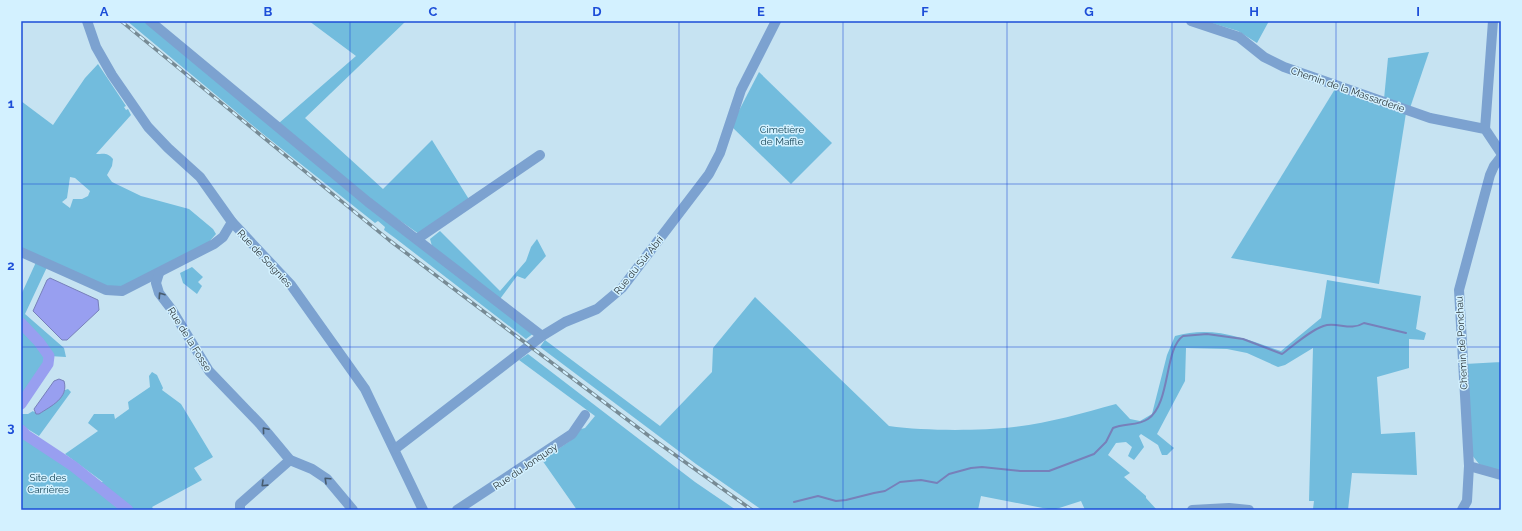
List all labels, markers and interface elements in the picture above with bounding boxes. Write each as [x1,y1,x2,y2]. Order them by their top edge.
text: A [100,4,109,19]
text: B [264,4,273,19]
text: C [429,4,438,19]
text: D [592,4,602,19]
text: E [757,4,765,19]
text: F [921,4,929,19]
text: G [1084,4,1094,19]
text: H [1249,4,1259,19]
text: I [1416,4,1420,19]
street label: Chemin de la Massarderie [1289,65,1406,114]
text: 1 [8,96,15,111]
park label: Cimetière de Maffle [760,124,804,147]
street label: Rue de Soignies [235,227,294,289]
street label: Rue du Sûr Abri [612,234,665,297]
text: 2 [7,258,15,273]
one-way arrow [158,292,166,299]
street label: Chemin de Ponchau [1454,296,1469,390]
street label: Rue de la Fosse [166,305,214,373]
text: 3 [7,420,15,435]
one-way arrow [263,428,270,435]
street label: Rue du Jonquoy [491,441,560,492]
park label: Site des Carrières [27,472,69,495]
one-way arrow [324,478,332,485]
one-way arrow [261,479,269,487]

